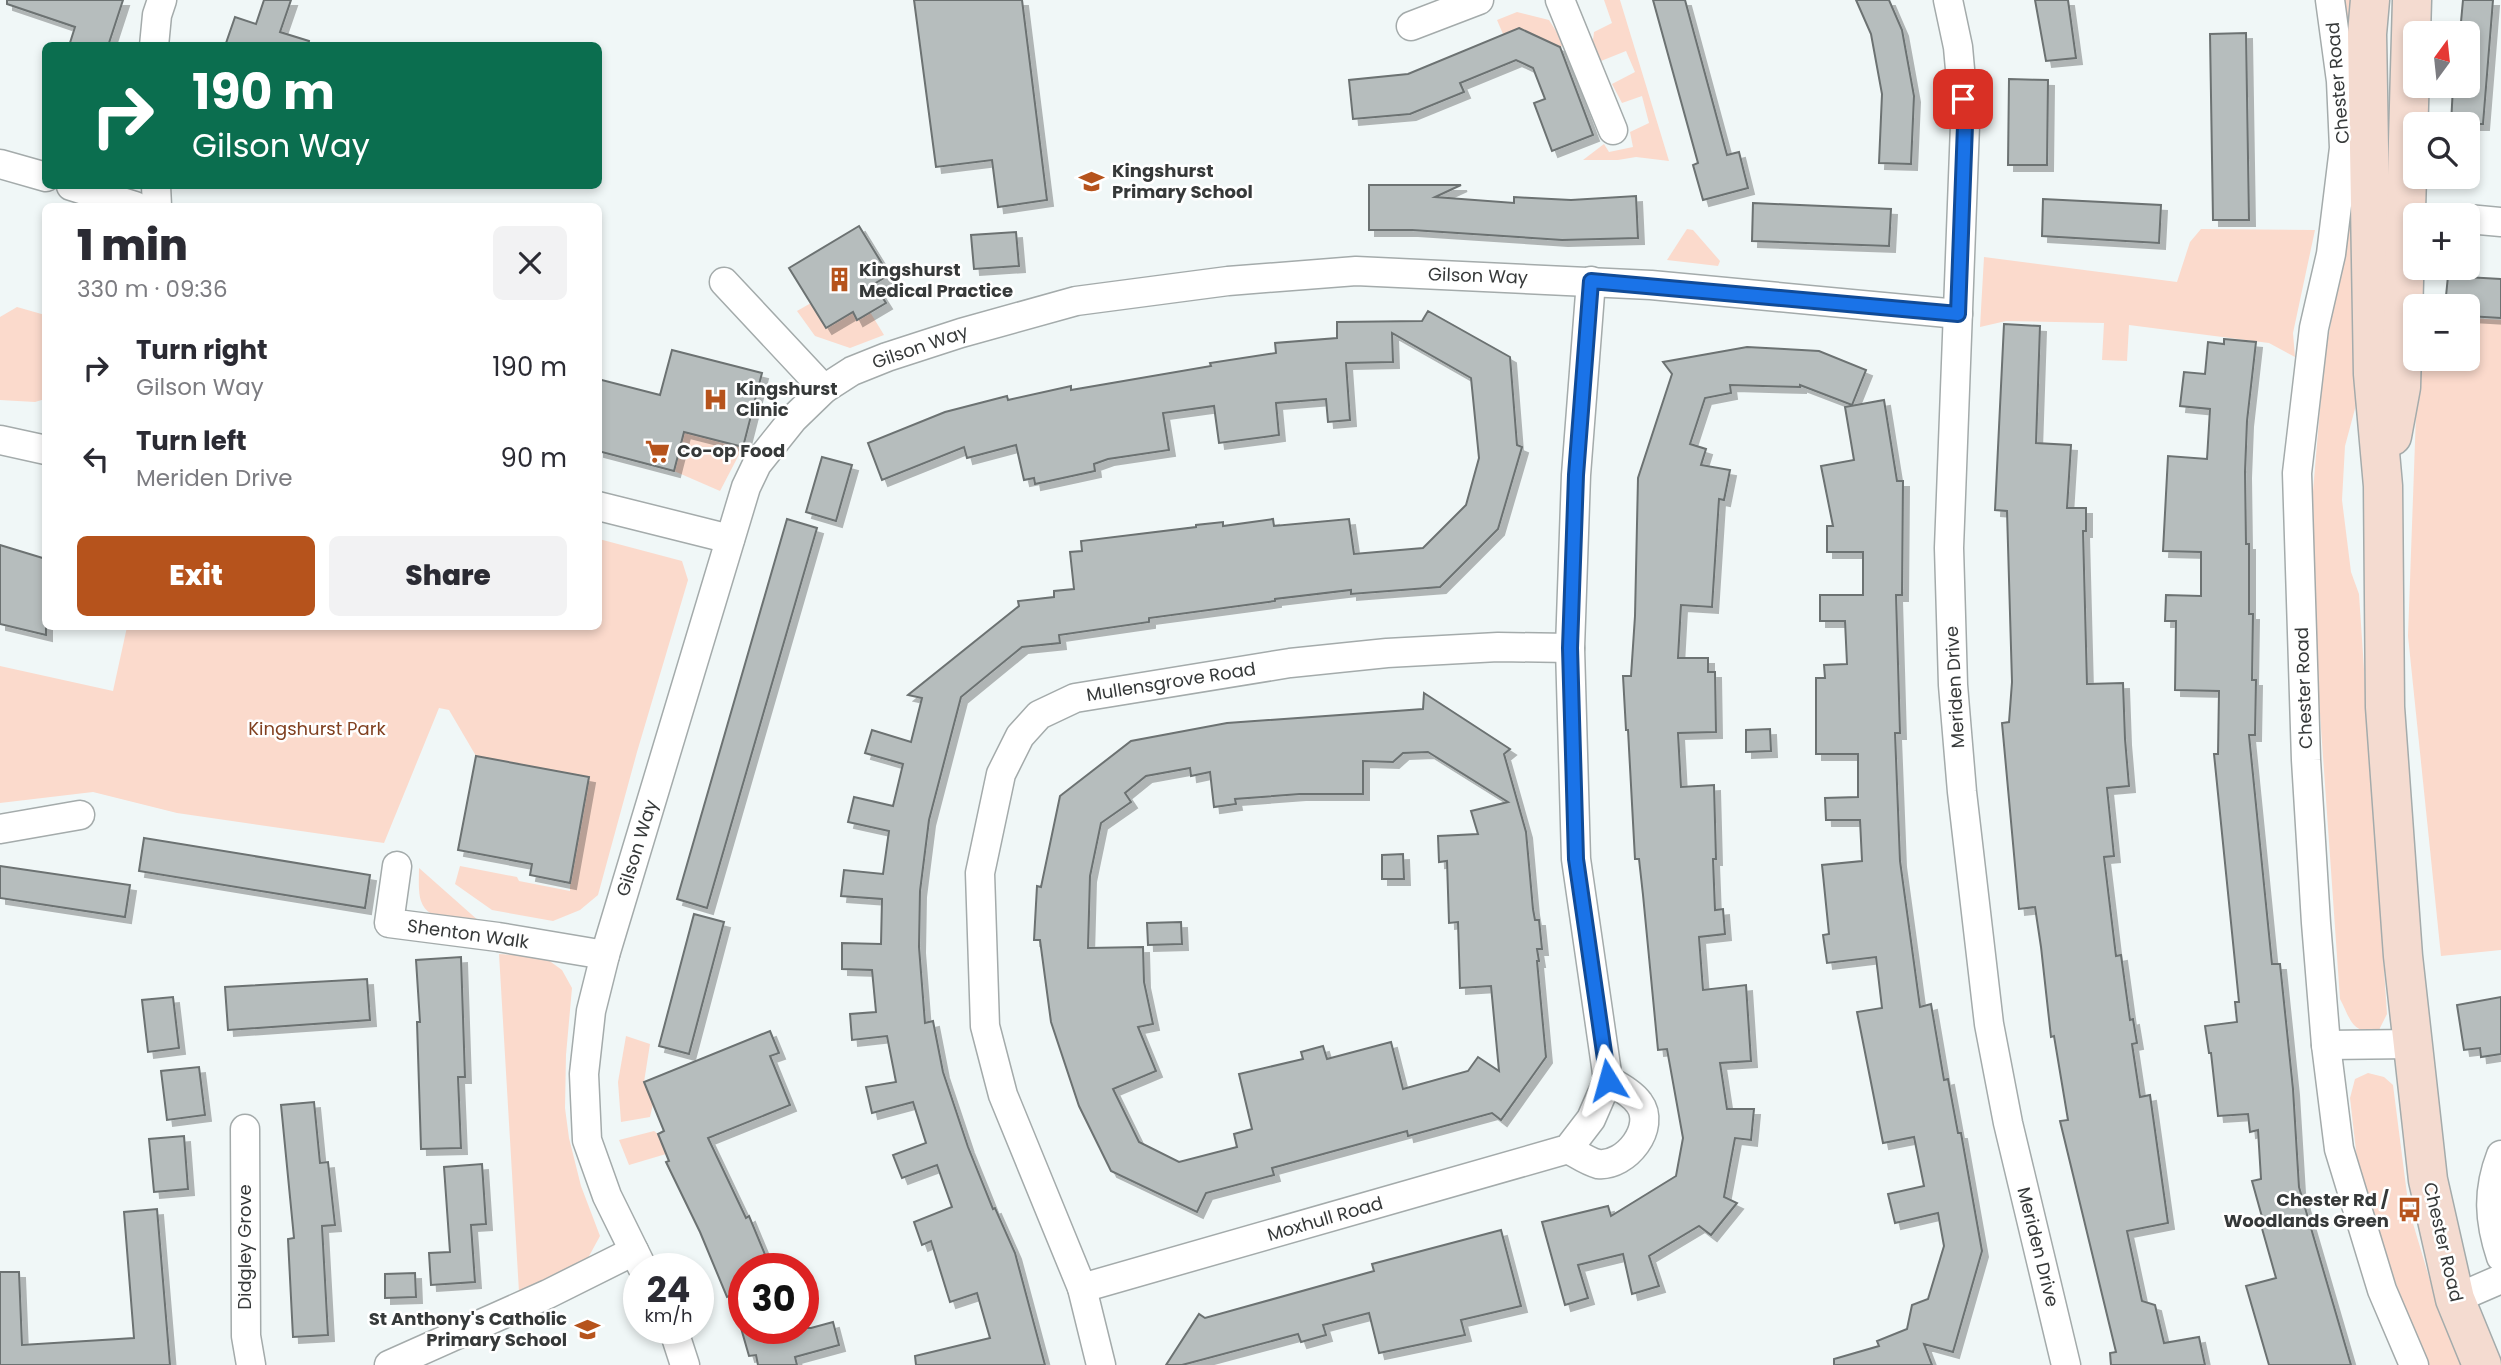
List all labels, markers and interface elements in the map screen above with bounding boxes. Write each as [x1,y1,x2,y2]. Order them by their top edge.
street label: Chester Road [2320,21,2355,145]
north arrow [2403,21,2480,98]
map controls [2403,21,2480,371]
text: 190 m [192,58,335,126]
pin [1933,69,1993,129]
icon: right [77,70,168,161]
icon: arrive [1944,80,1982,118]
button: search [2403,112,2480,189]
text: Gilson Way [192,123,370,168]
place label: Kingshurst Primary School [1112,158,1253,204]
school or university icon: Kingshurst Primary School [1078,167,1106,195]
button: + [2403,203,2480,280]
text: 1 min [77,216,188,275]
button: close [493,226,567,300]
place label: Kingshurst Medical Practice [859,257,1013,303]
street label: Gilson Way [1428,261,1528,290]
building icon: Kingshurst Medical Practice [825,266,853,294]
text: 330 m · 09:36 [77,273,228,305]
button: − [2403,294,2480,371]
street label: Gilson Way [868,318,971,375]
text: Turn right [136,332,268,368]
icon: right [77,349,115,387]
text: 190 m [492,349,567,385]
text: Gilson Way [136,371,264,403]
place label: Kingshurst Clinic [736,376,838,422]
hospital icon: Kingshurst Clinic [702,385,730,413]
text: Turn left [136,423,247,459]
supermarket icon: Co-op Food [643,437,671,465]
place label: Co-op Food [677,438,785,463]
icon: left [77,440,115,478]
text: 90 m [501,440,567,476]
text: Meriden Drive [136,462,293,494]
button: Exit [77,536,315,616]
button: Share [329,536,567,616]
street label: Meriden Drive [1939,625,1970,749]
street label: Chester Road [2289,627,2318,749]
street label: Mullensgrove Road [1084,656,1257,707]
park label: Kingshurst Park [248,716,386,741]
street label: Gilson Way [610,796,663,899]
street label: Shenton Walk [406,913,531,955]
position arrow [1571,1043,1645,1117]
street label: Chester Road [2418,1180,2469,1304]
street label: Didgley Grove [232,1184,257,1310]
street label: Meriden Drive [2012,1184,2065,1309]
place label: Chester Rd / Woodlands Green [2223,1187,2389,1233]
street label: Moxhull Road [1264,1190,1386,1247]
bus stop icon: Chester Rd / Woodlands Green [2395,1196,2423,1224]
speed limit sign: 30 [728,1253,819,1344]
text: 24 [647,1265,690,1314]
text: km/h [645,1303,692,1328]
place label: St Anthony's Catholic Primary School [369,1306,567,1352]
school or university icon: St Anthony's Catholic Primary School [573,1315,601,1343]

